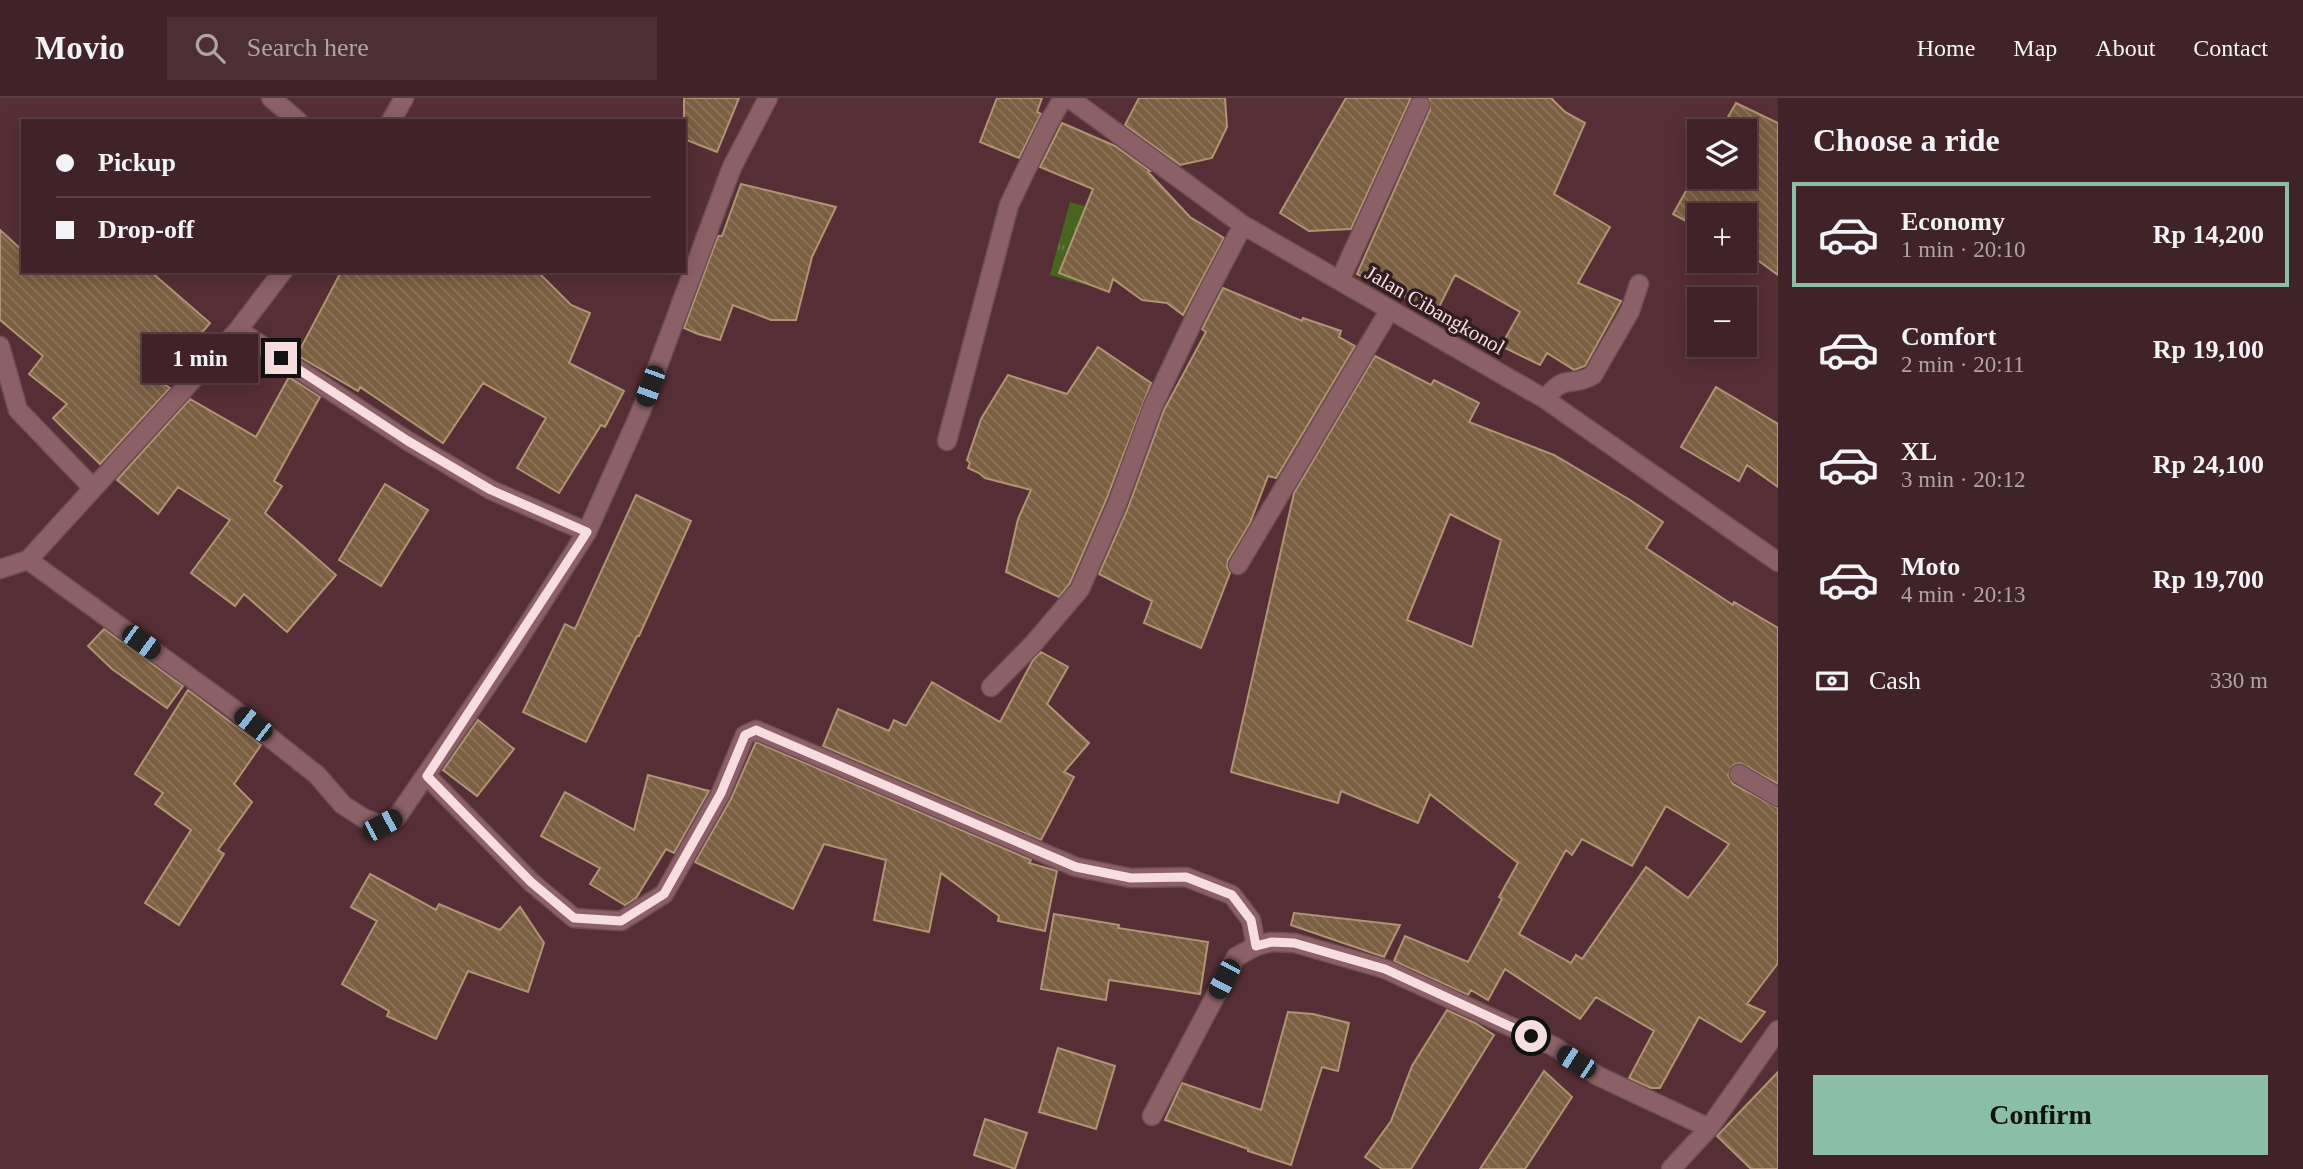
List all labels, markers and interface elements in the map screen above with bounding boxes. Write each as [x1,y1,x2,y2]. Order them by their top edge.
search box [167,17,657,80]
icon: search [191,29,229,67]
text: Movio [35,30,125,66]
text: Search here [247,33,369,62]
text: Home [1917,35,1975,61]
text: Map [2013,35,2057,61]
text: About [2095,35,2155,61]
text: Contact [2193,35,2268,61]
map controls [1687,119,1757,357]
button: layers [1687,119,1757,189]
text: Choose a ride [1813,122,2000,158]
text: Pickup [98,148,176,177]
button: + [1687,203,1757,273]
icon: car [1817,203,1880,266]
text: Economy [1901,207,2005,236]
text: Drop-off [98,215,194,244]
text: Rp 14,200 [2153,220,2264,249]
text: 1 min · 20:10 [1901,237,2026,262]
street label: Jalan Cibangkonol [1361,260,1509,360]
button: − [1687,287,1757,357]
icon: car [1817,318,1880,381]
text: Comfort [1901,322,1996,351]
callout: 1 min [141,334,256,382]
text: Rp 19,100 [2153,335,2264,364]
route end [265,342,297,374]
text: 1 min [172,346,228,371]
text: 2 min · 20:11 [1901,352,2025,377]
car [633,363,668,409]
icon: car [1817,433,1880,496]
text: XL [1901,437,1937,466]
text: Rp 24,100 [2153,450,2264,479]
text: 3 min · 20:12 [1901,467,2026,492]
icon: car [1817,548,1880,611]
text: Moto [1901,552,1960,581]
text: Rp 19,700 [2153,565,2264,594]
text: 4 min · 20:13 [1901,582,2026,607]
car [118,621,165,663]
icon: cash [1813,662,1851,700]
text: Cash [1869,666,1921,695]
text: 330 m [2210,668,2268,693]
car [230,703,277,745]
car [359,806,406,844]
car [1205,956,1244,1002]
route start [1515,1020,1547,1052]
car [1553,1042,1600,1082]
button: Confirm [1813,1075,2268,1155]

